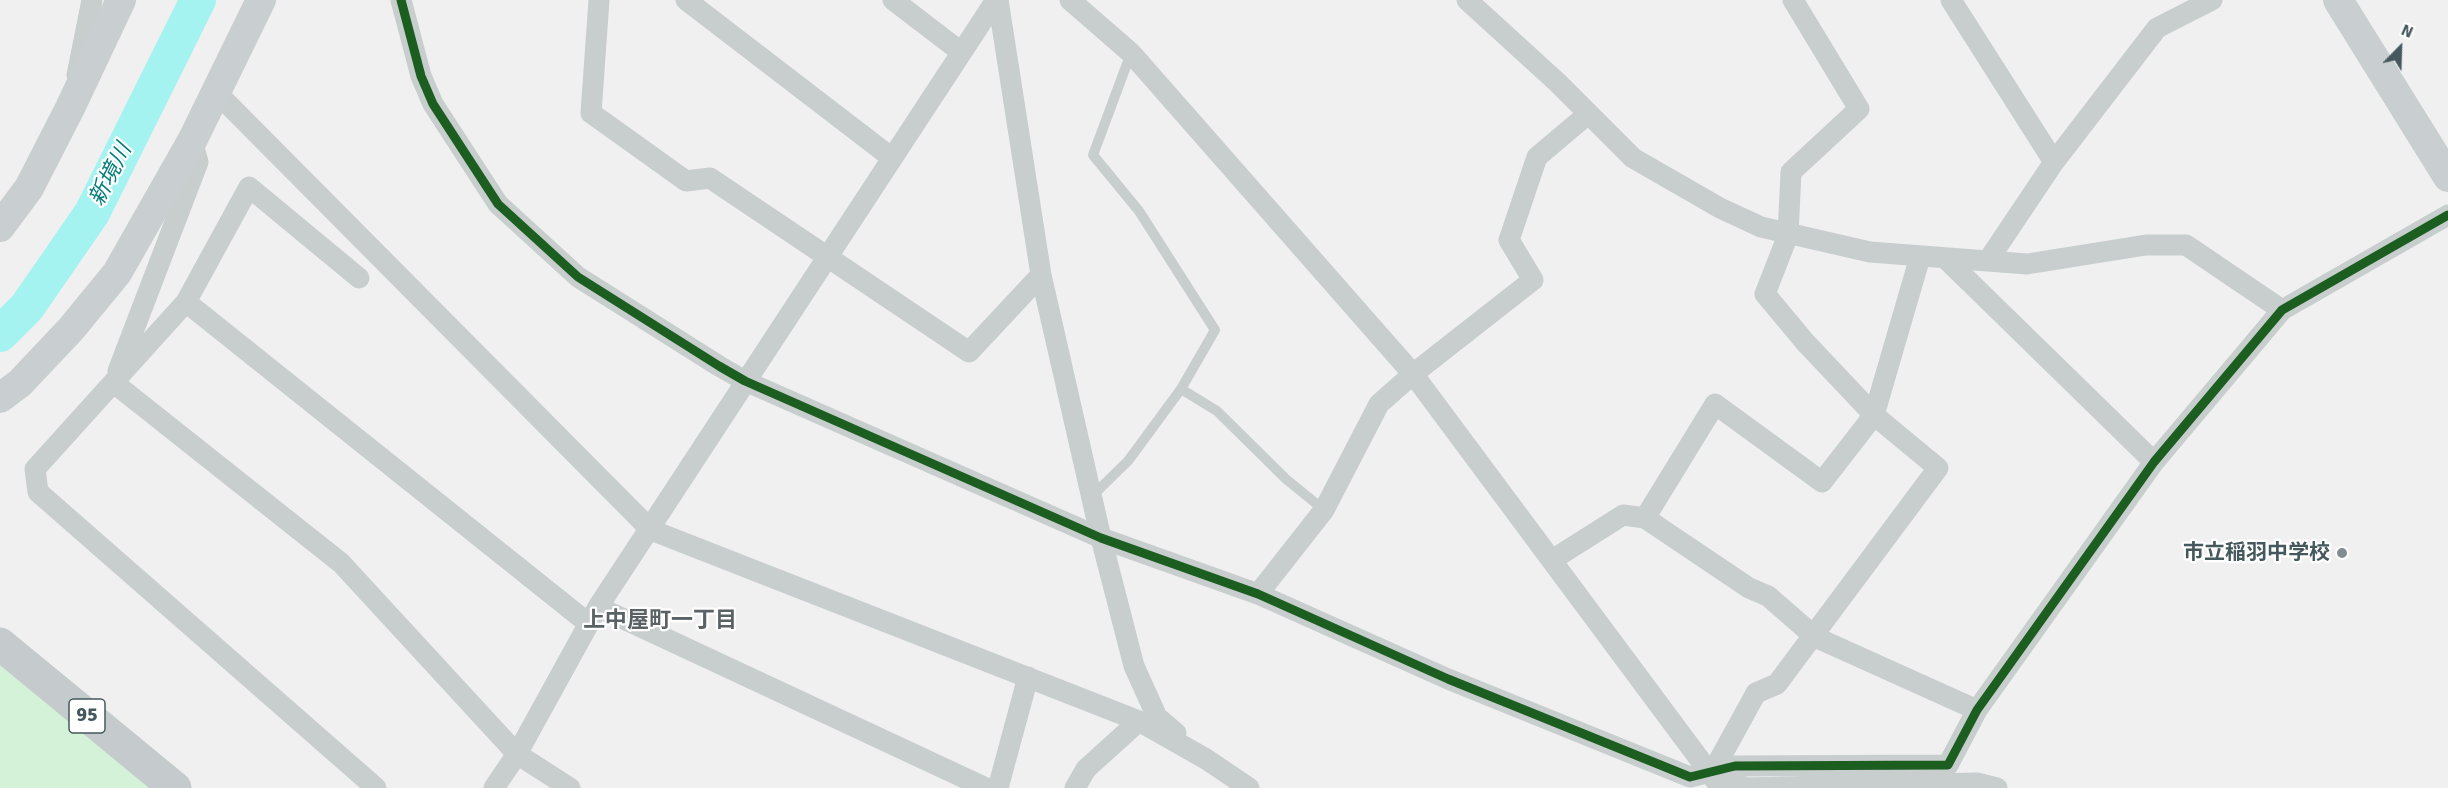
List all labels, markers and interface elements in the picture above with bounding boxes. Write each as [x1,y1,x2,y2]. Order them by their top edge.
north arrow [2370,18,2430,78]
text: N [2398,20,2416,43]
water label: 新境川 [84,140,138,210]
place label: 市立稲羽中学校 [2183,540,2330,566]
marker: 市立稲羽中学校 [2335,546,2349,560]
district label: 上中屋町一丁目 [583,608,737,634]
road number: 95 [69,699,105,733]

